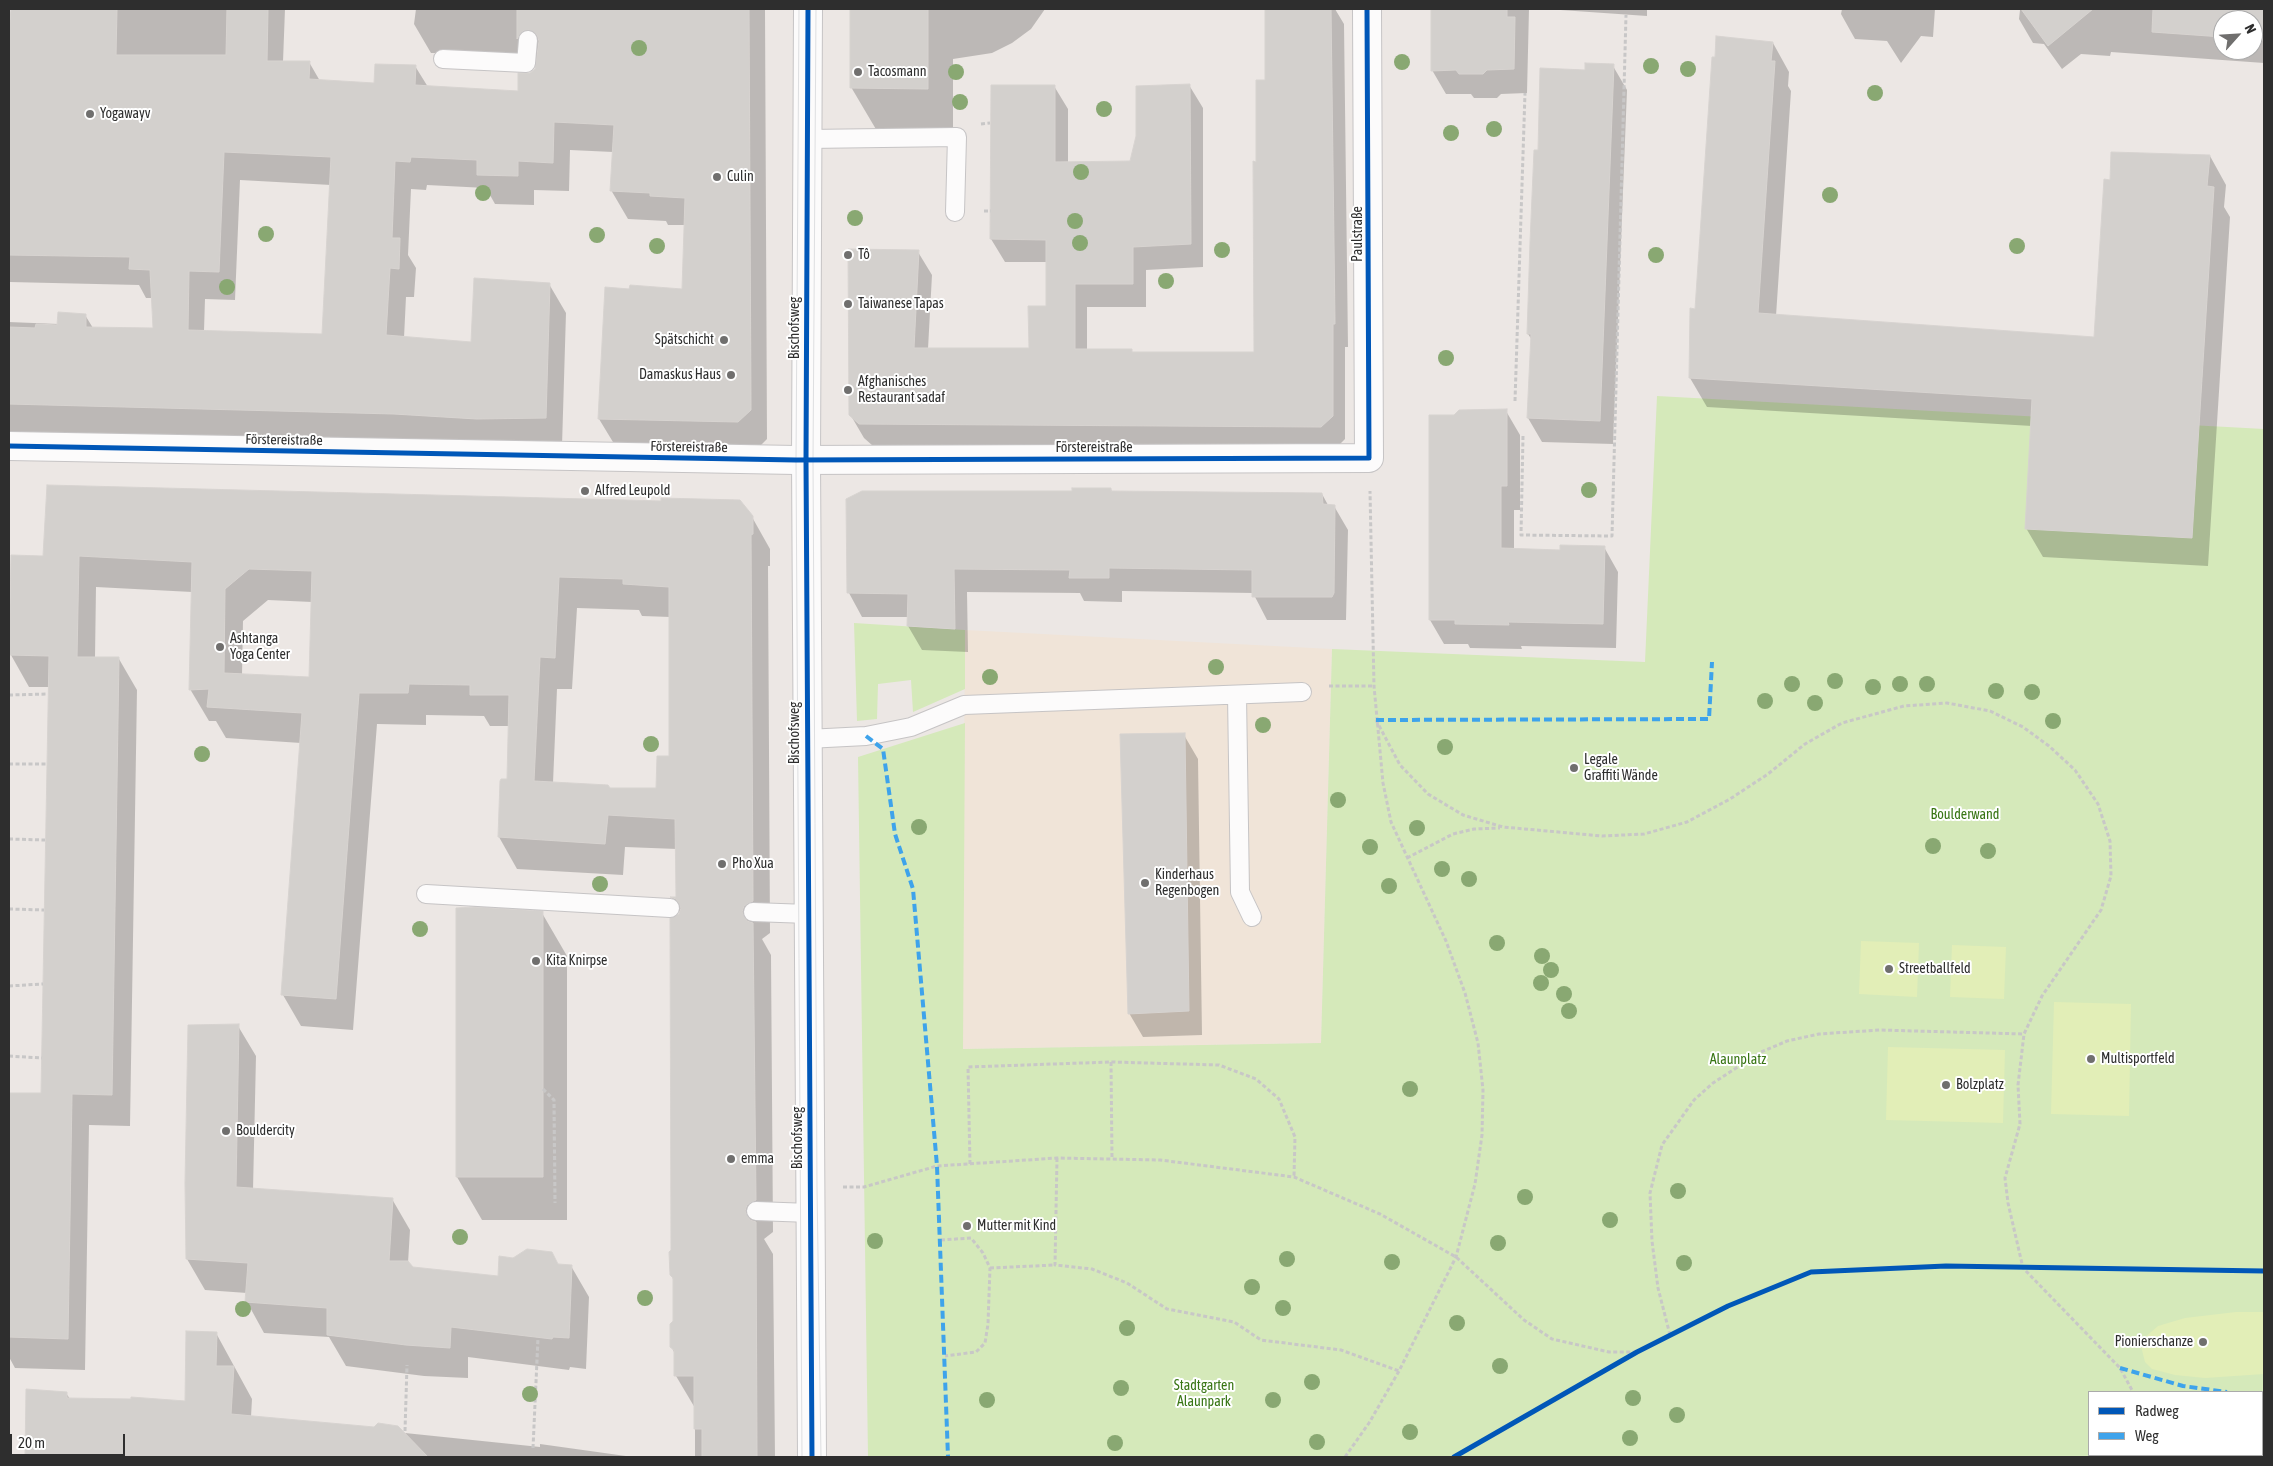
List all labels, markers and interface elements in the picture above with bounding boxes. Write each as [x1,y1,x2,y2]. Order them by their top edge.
north arrow [2213,10,2263,60]
text: N [2242,22,2260,36]
place label: Tacosmann [868,64,927,80]
marker: Tacosmann [852,66,864,78]
place label: Yogawayv [100,106,150,122]
marker: Yogawayv [84,108,96,120]
place label: Culin [727,169,754,185]
marker: Culin [711,171,723,183]
street label: Paulstraße [1350,206,1366,262]
place label: Tô [858,247,870,263]
marker: Tô [842,249,854,261]
place label: Taiwanese Tapas [858,296,944,312]
street label: Bischofsweg [787,297,803,359]
marker: Taiwanese Tapas [842,298,854,310]
place label: Spätschicht [655,332,714,348]
marker: Spätschicht [718,334,730,346]
place label: Damaskus Haus [639,367,721,383]
marker: Damaskus Haus [725,369,737,381]
place label: Afghanisches Restaurant sadaf [858,374,945,407]
marker: Afghanisches Restaurant sadaf [842,384,854,396]
street label: Förstereistraße [245,431,323,449]
street label: Förstereistraße [650,438,728,456]
street label: Förstereistraße [1055,440,1133,456]
place label: Alfred Leupold [595,483,670,499]
marker: Alfred Leupold [579,485,591,497]
place label: Ashtanga Yoga Center [230,631,290,664]
marker: Ashtanga Yoga Center [214,641,226,653]
street label: Bischofsweg [787,702,803,764]
place label: Legale Graffiti Wände [1584,752,1658,784]
marker: Legale Graffiti Wände [1568,762,1580,774]
park label: Boulderwand [1931,807,1999,823]
place label: Pho Xua [732,856,774,872]
marker: Pho Xua [716,858,728,870]
place label: Kinderhaus Regenbogen [1155,867,1219,900]
marker: Kinderhaus Regenbogen [1139,877,1151,889]
place label: Kita Knirpse [546,953,607,969]
marker: Kita Knirpse [530,955,542,967]
place label: Streetballfeld [1899,961,1971,977]
marker: Streetballfeld [1883,963,1895,975]
place label: Multisportfeld [2101,1051,2175,1067]
park label: Alaunplatz [1710,1052,1766,1068]
marker: Multisportfeld [2085,1053,2097,1065]
place label: Bolzplatz [1956,1077,2004,1093]
marker: Bolzplatz [1940,1079,1952,1091]
street label: Bischofsweg [790,1107,806,1169]
place label: Bouldercity [236,1123,295,1139]
marker: Bouldercity [220,1125,232,1137]
place label: emma [741,1151,774,1167]
marker: emma [725,1153,737,1165]
place label: Mutter mit Kind [977,1218,1056,1234]
marker: Mutter mit Kind [961,1220,973,1232]
place label: Pionierschanze [2115,1334,2193,1350]
marker: Pionierschanze [2197,1336,2209,1348]
park label: Stadtgarten Alaunpark [1174,1378,1234,1410]
legend [2088,1391,2263,1456]
text: Radweg [2135,1402,2179,1419]
scale bar [12,1424,128,1456]
text: Weg [2135,1427,2159,1444]
text: 20 m [18,1434,45,1451]

